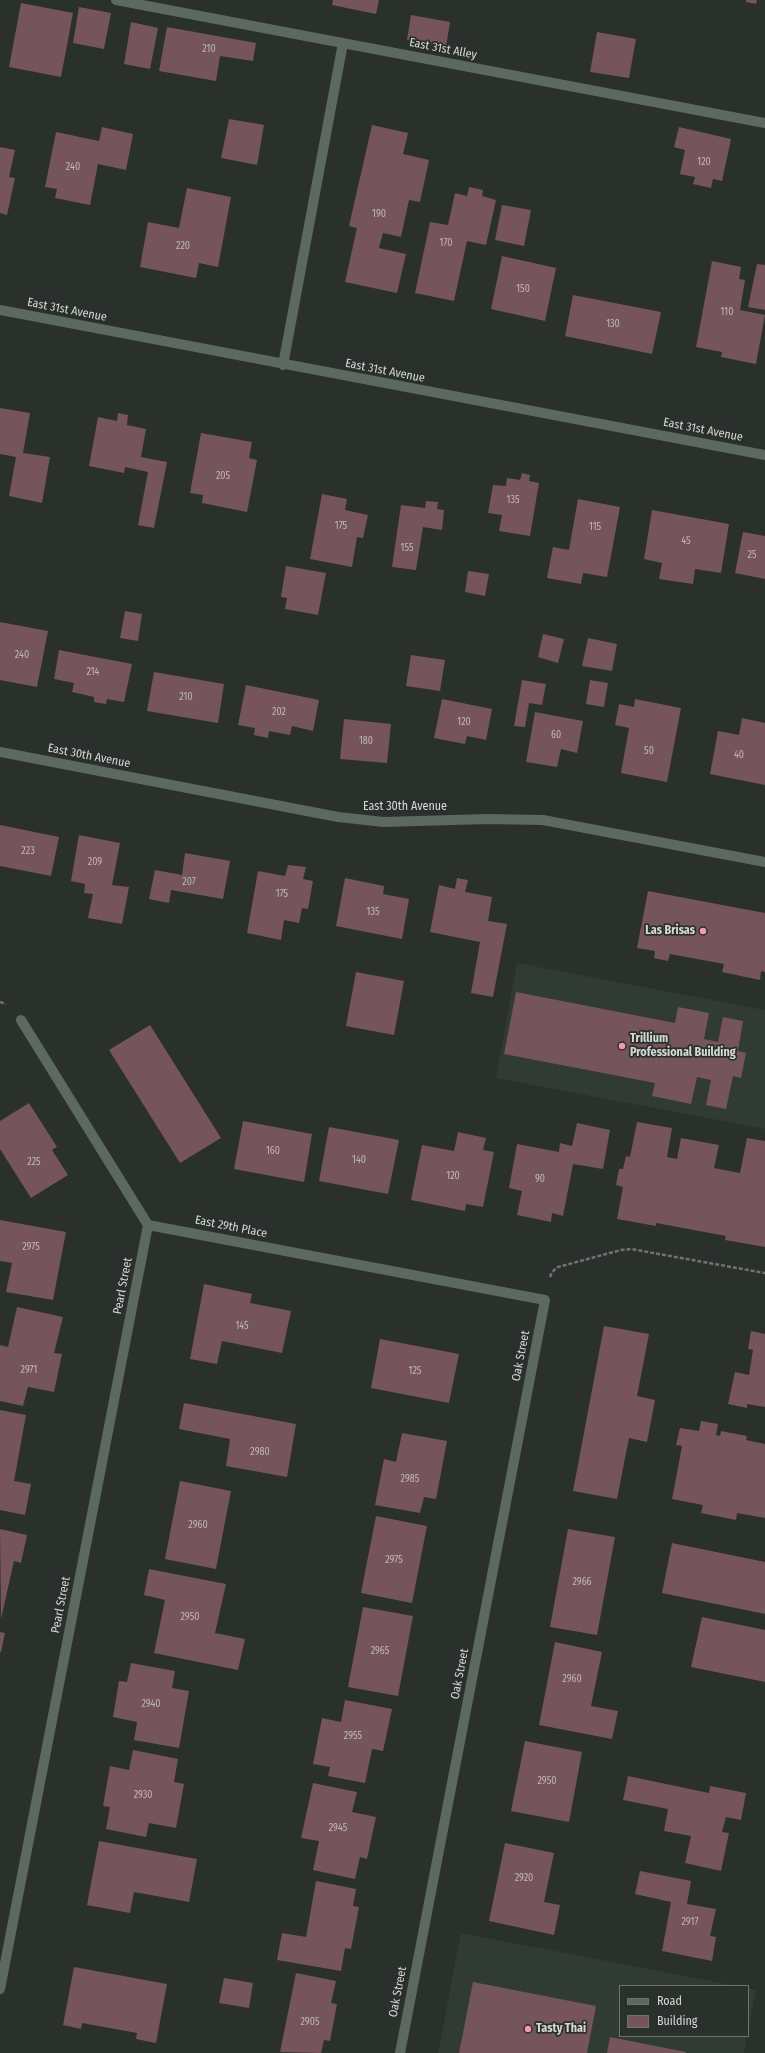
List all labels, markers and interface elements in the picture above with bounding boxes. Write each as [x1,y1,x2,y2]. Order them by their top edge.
street label: East 31st Alley [408,35,478,63]
house number: 210 [202,43,216,55]
house number: 120 [697,156,711,168]
house number: 240 [66,161,80,173]
house number: 190 [372,208,386,220]
house number: 170 [439,237,453,249]
house number: 220 [176,240,190,252]
house number: 150 [516,283,530,295]
street label: East 31st Avenue [26,295,108,325]
house number: 110 [721,306,733,318]
house number: 130 [606,318,620,330]
street label: East 31st Avenue [344,356,426,386]
street label: East 31st Avenue [662,415,744,445]
house number: 205 [216,470,230,482]
house number: 135 [507,494,519,506]
house number: 175 [335,520,347,532]
house number: 115 [589,521,601,533]
house number: 45 [681,535,691,547]
house number: 155 [400,542,414,554]
house number: 25 [748,549,756,561]
house number: 240 [15,649,29,661]
house number: 214 [87,666,99,678]
house number: 210 [179,691,193,703]
house number: 202 [272,706,286,718]
house number: 120 [457,716,471,728]
house number: 60 [551,729,561,741]
house number: 180 [359,735,373,747]
street label: East 30th Avenue [46,741,132,771]
house number: 50 [644,745,654,757]
house number: 40 [734,749,744,761]
street label: East 30th Avenue [363,800,447,814]
house number: 223 [21,845,35,857]
house number: 209 [88,856,102,868]
house number: 207 [182,876,196,888]
house number: 175 [276,888,288,900]
house number: 135 [367,906,379,918]
place label: Las Brisas [645,924,695,938]
marker: Las Brisas [698,926,708,936]
place label: Trillium Professional Building [630,1032,736,1060]
marker: Trillium Professional Building [617,1041,627,1051]
house number: 160 [266,1145,280,1157]
house number: 140 [352,1154,366,1166]
house number: 225 [27,1156,41,1168]
house number: 120 [446,1170,460,1182]
house number: 90 [535,1173,545,1185]
street label: East 29th Place [194,1213,268,1241]
house number: 2975 [22,1241,40,1253]
street label: Pearl Street [110,1257,136,1315]
house number: 145 [235,1320,249,1332]
street label: Oak Street [509,1329,533,1383]
house number: 2971 [21,1364,37,1376]
house number: 125 [409,1365,421,1377]
house number: 2980 [250,1446,270,1458]
house number: 2985 [401,1473,419,1485]
house number: 2960 [188,1519,208,1531]
house number: 2975 [385,1554,403,1566]
street label: Pearl Street [48,1576,74,1634]
house number: 2966 [572,1576,592,1588]
house number: 2950 [181,1611,199,1623]
house number: 2965 [371,1645,389,1657]
street label: Oak Street [448,1647,472,1701]
house number: 2960 [562,1673,582,1685]
house number: 2940 [141,1698,161,1710]
house number: 2955 [344,1730,362,1742]
house number: 2950 [538,1775,556,1787]
house number: 2930 [134,1789,152,1801]
house number: 2945 [329,1822,347,1834]
house number: 2920 [515,1872,533,1884]
house number: 2917 [682,1916,698,1928]
street label: Oak Street [386,1965,410,2019]
legend [619,1985,749,2037]
text: Road [657,1994,682,2008]
text: Building [657,2014,697,2028]
house number: 2905 [301,2016,319,2028]
place label: Tasty Thai [536,2022,586,2036]
marker: Tasty Thai [523,2024,533,2034]

